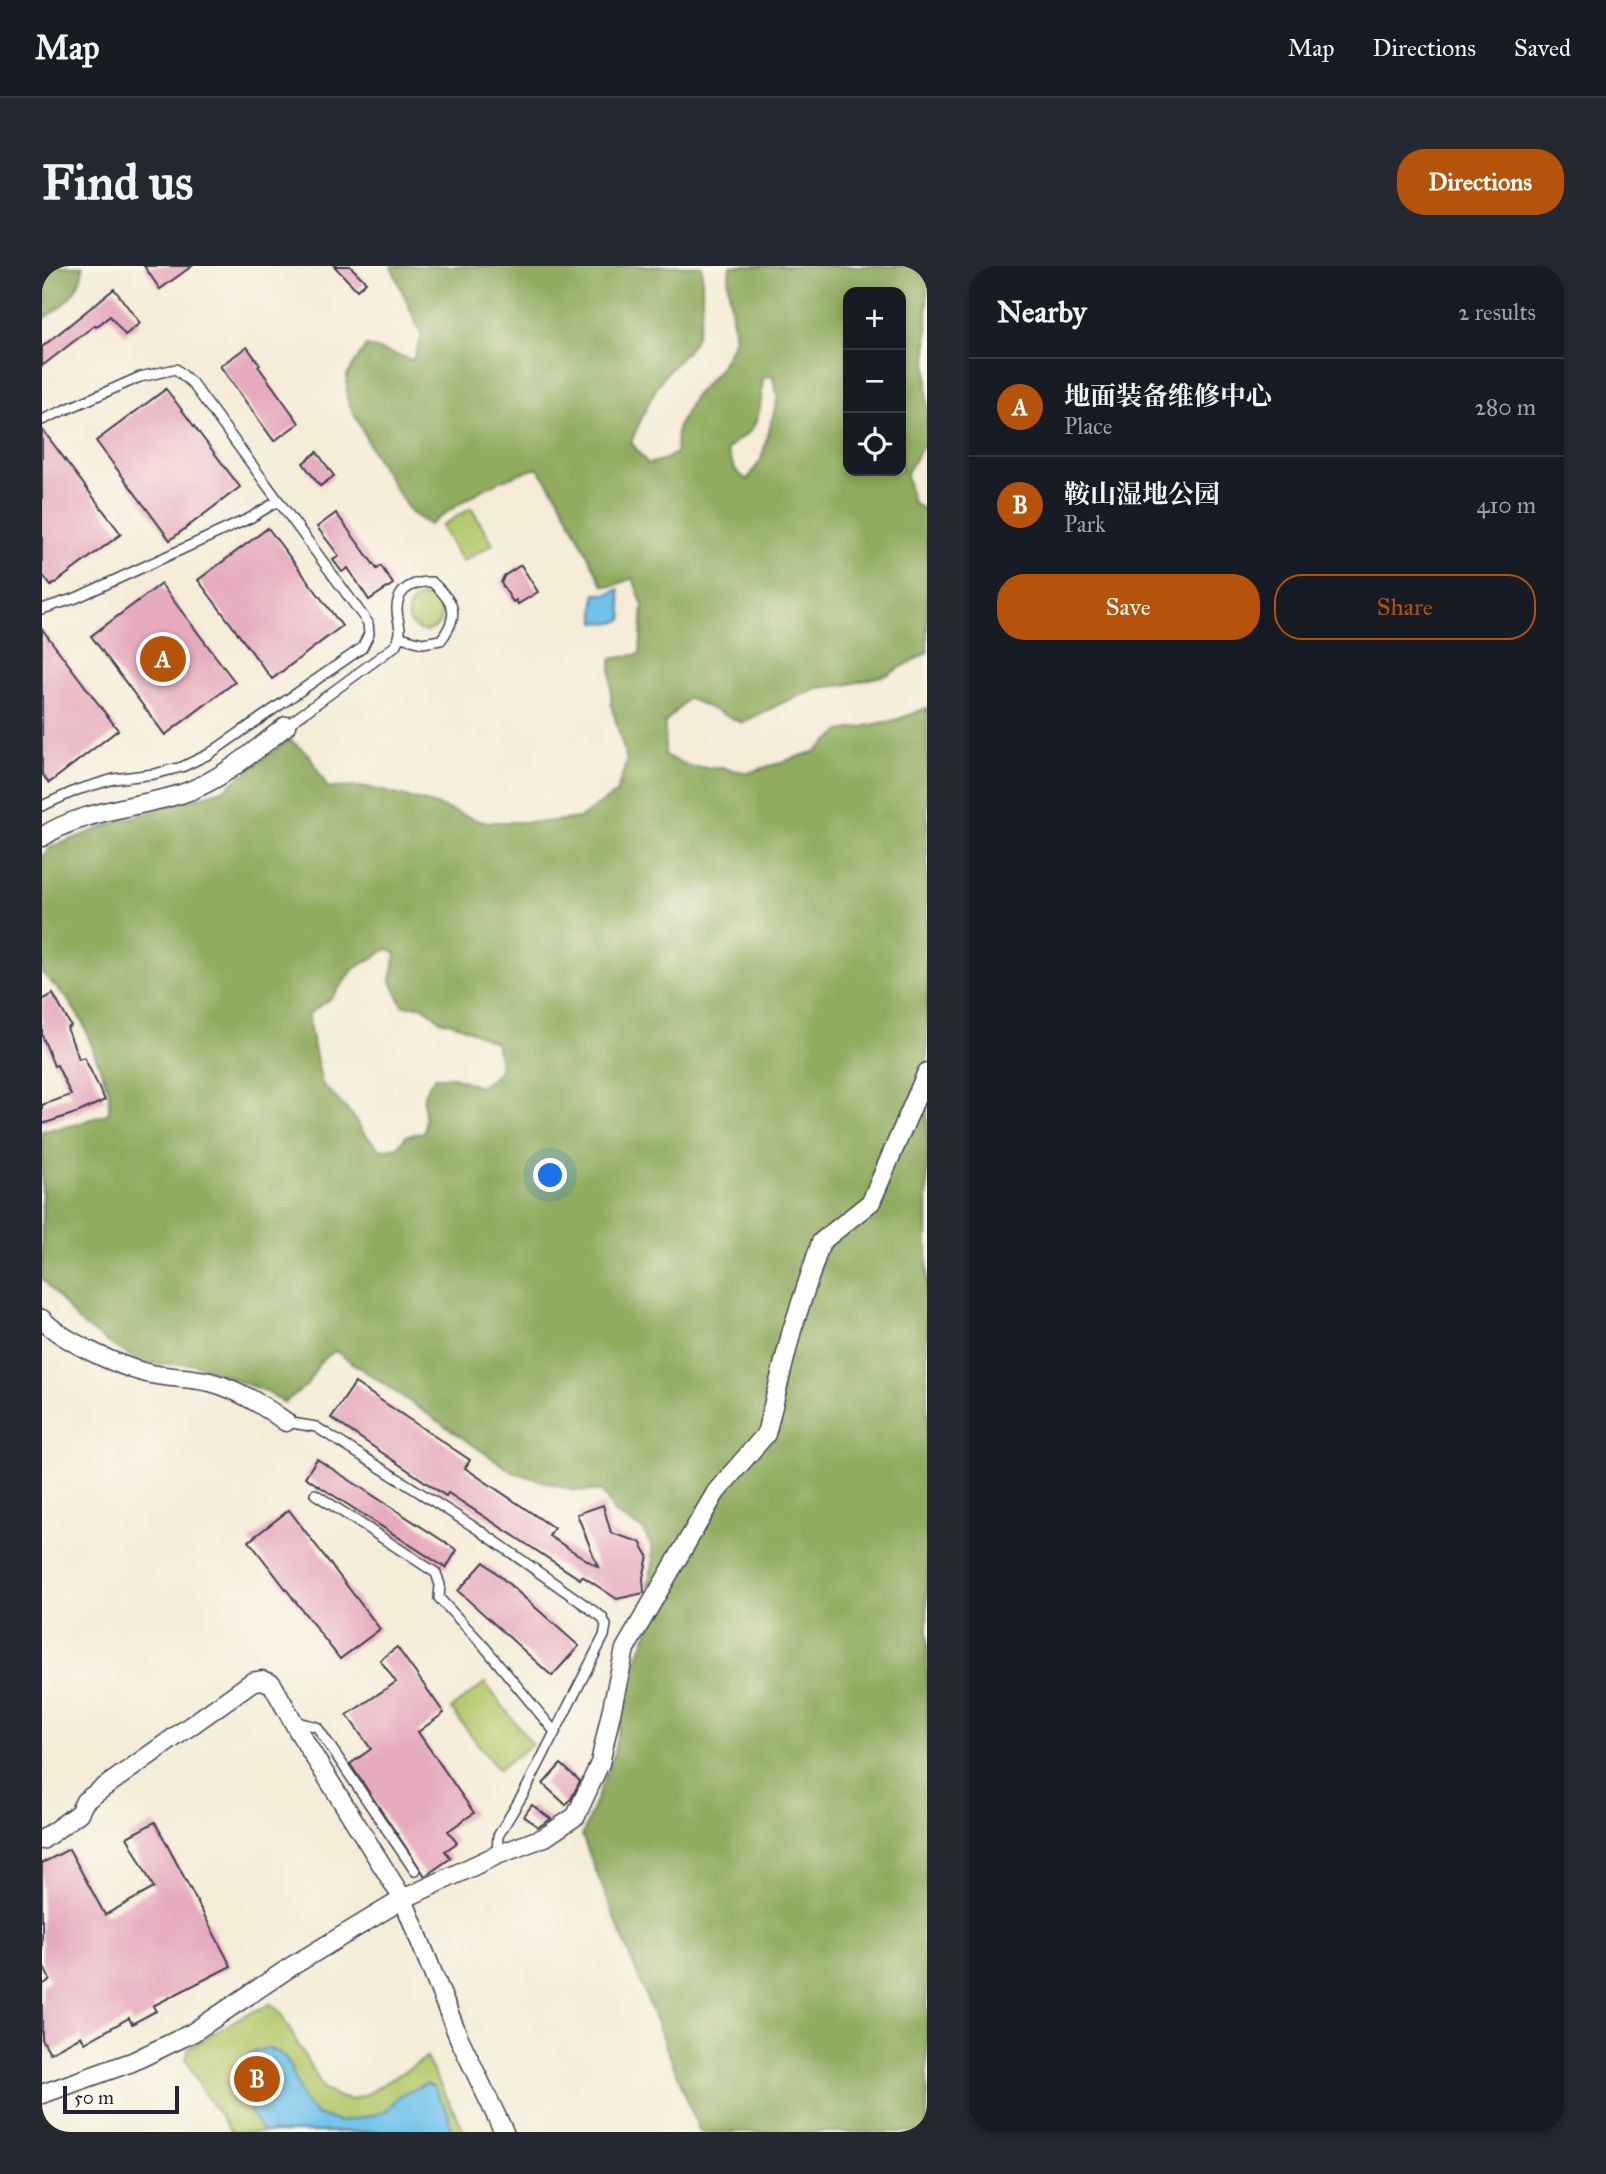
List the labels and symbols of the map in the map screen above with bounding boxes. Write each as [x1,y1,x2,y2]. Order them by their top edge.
pin: A [140,633,186,685]
your location [533,1158,567,1192]
pin: B [234,2053,280,2105]
scale bar [63,2083,178,2115]

